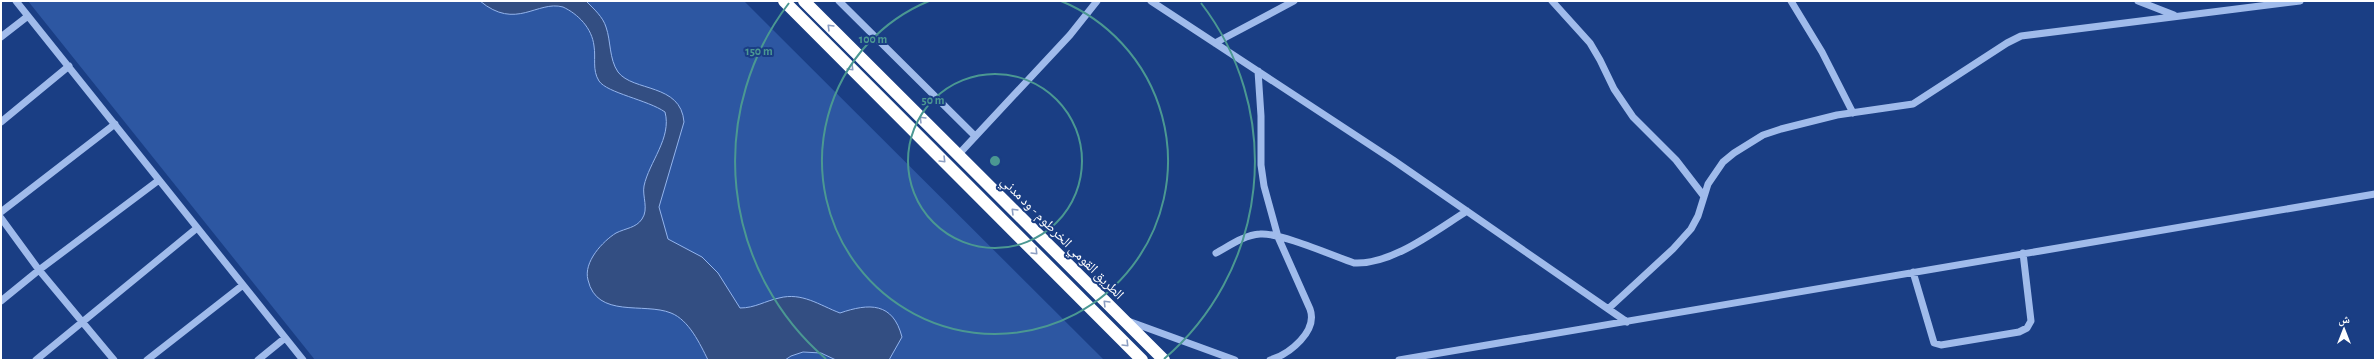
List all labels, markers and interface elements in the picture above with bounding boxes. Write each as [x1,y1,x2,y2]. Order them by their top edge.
one-way arrow [827,24,835,32]
text: 100 m [859,33,887,45]
text: 150 m [745,45,773,57]
one-way arrow [846,63,854,71]
text: 50 m [922,94,945,106]
one-way arrow [919,116,927,124]
centre of rings [988,154,1002,168]
one-way arrow [938,155,946,163]
street label: الطريق القومي الخرطوم - ود مدني [995,174,1126,305]
one-way arrow [1011,208,1019,216]
one-way arrow [1030,247,1038,255]
one-way arrow [1103,300,1111,308]
north arrow [2324,309,2364,349]
text: ش [2338,314,2350,327]
one-way arrow [1121,339,1129,347]

